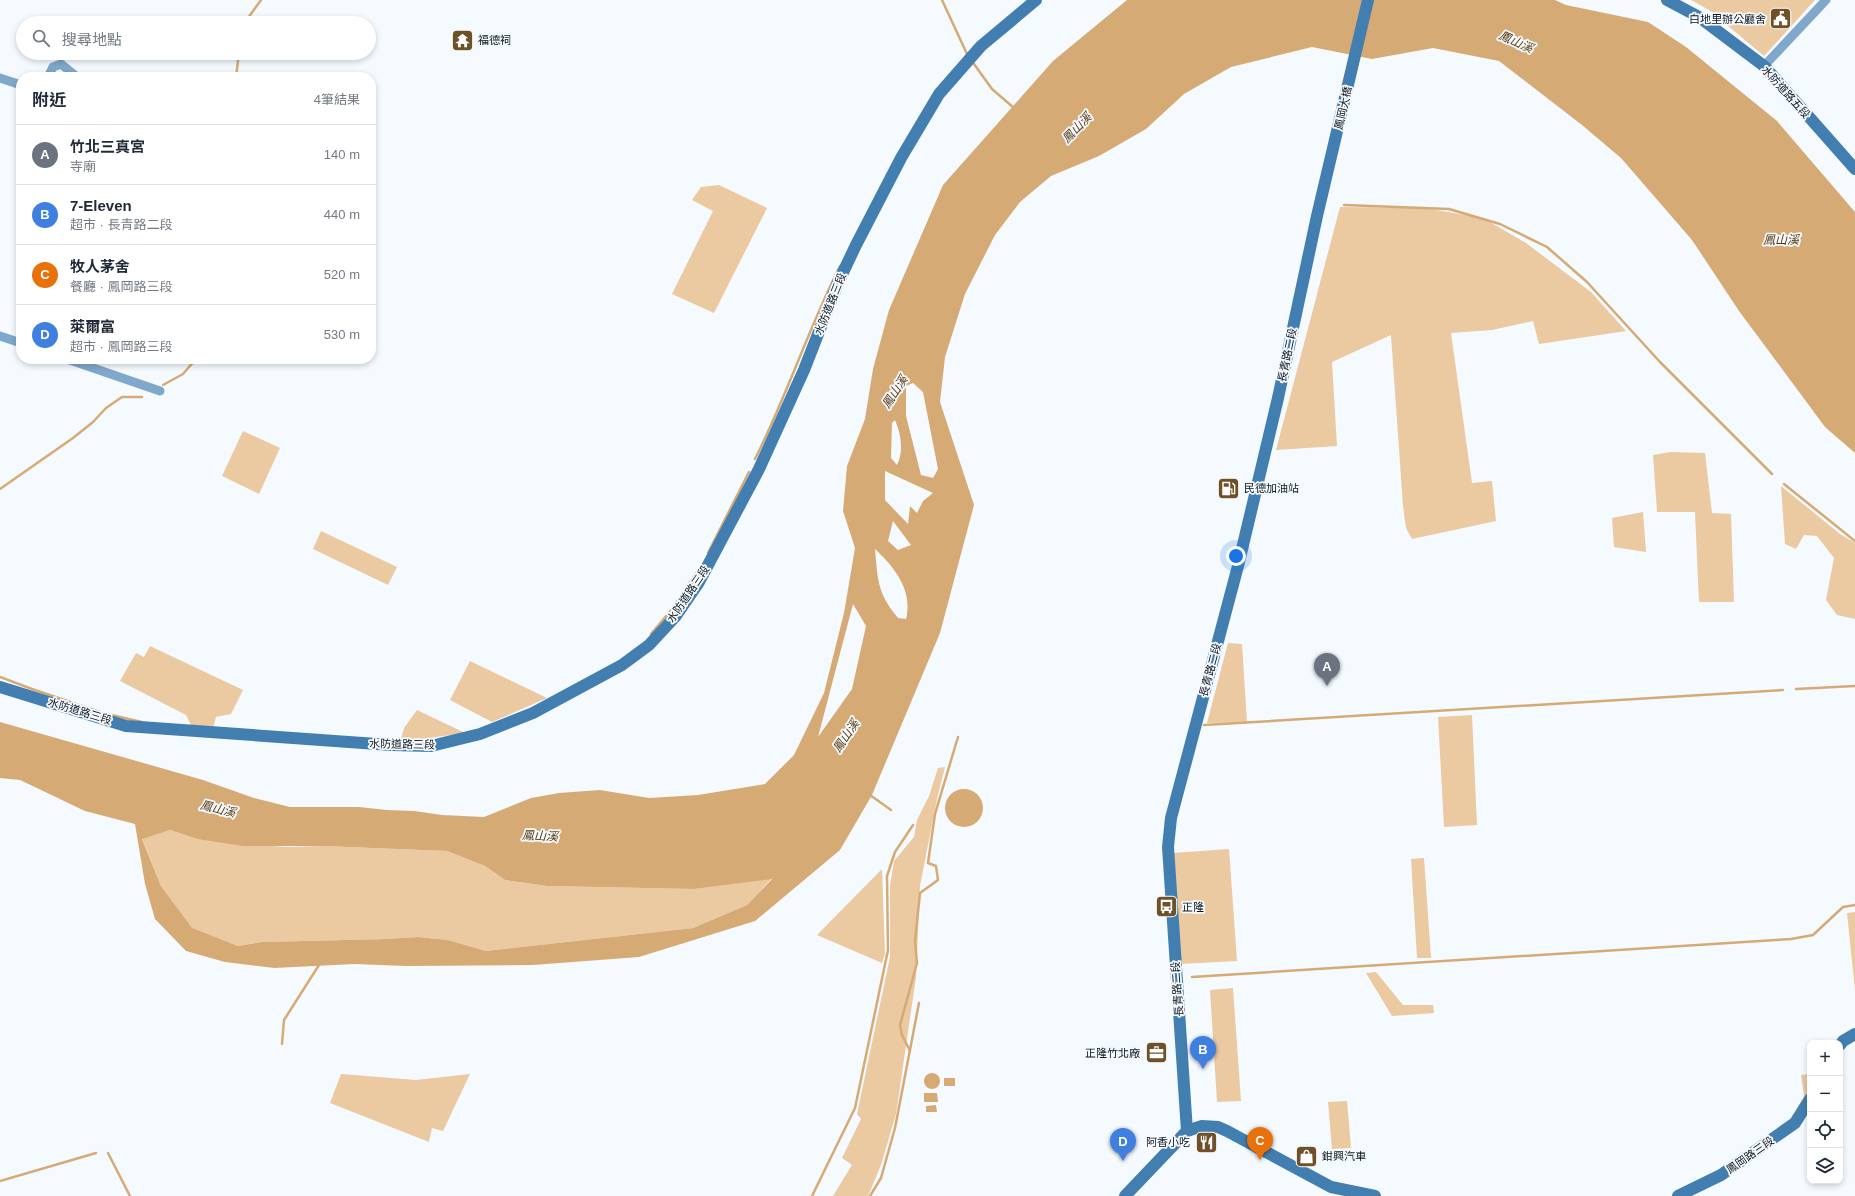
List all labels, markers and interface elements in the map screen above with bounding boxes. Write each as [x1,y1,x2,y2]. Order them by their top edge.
public building icon: 白地里辦公廳舍 [1768,6,1794,32]
place label: 白地里辦公廳舍 [1689,13,1766,25]
search box [16,16,376,60]
icon: search [30,27,52,49]
temple icon: 福德祠 [450,27,476,53]
water label: 鳳山溪 [1497,28,1537,57]
text: 搜尋地點 [62,31,122,48]
place label: 福德祠 [478,34,511,46]
street label: 水防道路五段 [1759,63,1813,121]
street label: 鳳岡大橋 [1332,85,1354,131]
text: 附近 [32,91,66,110]
text: 4筆結果 [314,92,360,107]
water label: 鳳山溪 [1059,109,1096,146]
text: 竹北三真宮 [70,138,145,155]
text: A [40,147,50,162]
text: 140 m [324,147,360,162]
text: 寺廟 [70,159,96,174]
text: 7-Eleven [70,197,132,214]
text: B [40,207,50,222]
text: 440 m [324,207,360,222]
text: 超市 · 長青路二段 [70,217,173,232]
water label: 鳳山溪 [1763,233,1801,247]
text: 牧人茅舍 [70,258,130,275]
text: C [40,267,50,282]
text: 520 m [324,267,360,282]
street label: 水防道路三段 [812,271,848,337]
text: 餐廳 · 鳳岡路三段 [70,279,173,294]
text: 萊爾富 [70,318,115,335]
text: D [40,327,50,342]
text: 530 m [324,327,360,342]
street label: 長青路二段 [1275,327,1299,383]
text: 超市 · 鳳岡路三段 [70,339,173,354]
water label: 鳳山溪 [879,371,912,411]
fuel station icon: 民德加油站 [1215,475,1241,501]
place label: 民德加油站 [1244,482,1299,494]
your location [1226,546,1246,566]
street label: 水防道路三段 [665,563,711,625]
street label: 長青路二段 [1197,642,1223,698]
pin: A [1314,653,1340,686]
street label: 水防道路三段 [47,696,113,726]
water label: 鳳山溪 [830,716,863,755]
street label: 水防道路三段 [369,737,435,751]
water label: 鳳山溪 [199,798,239,821]
water label: 鳳山溪 [522,828,560,844]
bus stop icon: 正隆 [1153,894,1179,920]
place label: 正隆 [1182,901,1204,913]
street label: 長青路二段 [1169,961,1185,1017]
pin: B [1190,1036,1216,1069]
office icon: 正隆竹北廠 [1143,1040,1169,1066]
map controls [1807,1040,1843,1184]
button: + [1807,1040,1843,1076]
place label: 正隆竹北廠 [1085,1047,1140,1059]
button: − [1807,1076,1843,1112]
button: locate [1807,1112,1843,1148]
pin: C [1247,1127,1273,1160]
pin: D [1110,1128,1136,1161]
restaurant icon: 阿香小吃 [1193,1129,1219,1155]
street label: 鳳岡路三段 [1724,1134,1776,1176]
place label: 阿香小吃 [1146,1136,1190,1148]
shop icon: 鉗興汽車 [1294,1143,1320,1169]
button: layers [1807,1148,1843,1184]
place label: 鉗興汽車 [1322,1150,1366,1162]

